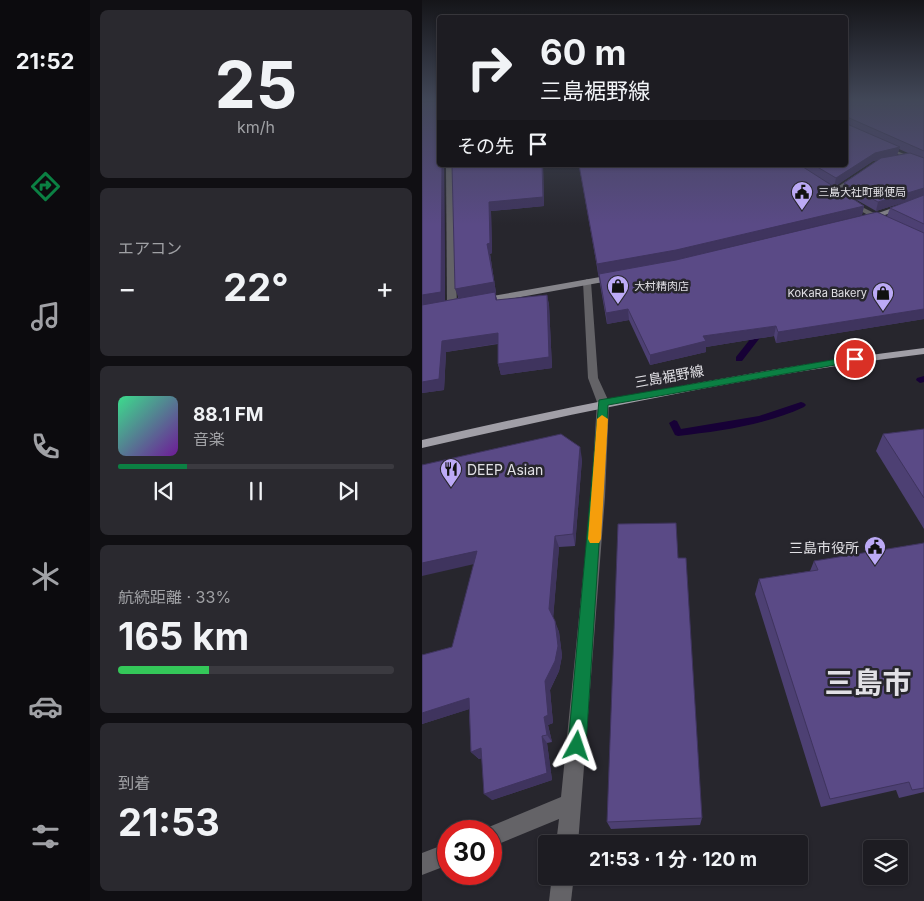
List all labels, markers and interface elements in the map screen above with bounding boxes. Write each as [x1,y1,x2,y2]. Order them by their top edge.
text: 60 m [540,31,627,73]
icon: right [457,35,522,100]
text: 25 [215,45,297,124]
text: 21:52 [16,48,74,74]
text: 三島裾野線 [540,78,650,104]
text: km/h [237,117,275,137]
icon: arrive [524,130,552,158]
text: その先 [457,135,514,158]
icon: directions [28,169,63,204]
public building icon: 三島大社町郵便局 [790,180,814,211]
place label: 三島大社町郵便局 [818,185,906,199]
text: エアコン [118,238,182,258]
text: 22° [223,264,289,310]
text: − [118,271,137,305]
text: + [375,271,394,305]
shop icon: 大村精肉店 [606,274,630,305]
place label: 大村精肉店 [634,279,689,293]
shop icon: KoKaRa Bakery [871,281,895,312]
place label: KoKaRa Bakery [788,286,867,300]
icon: music [28,299,63,334]
pin [834,338,876,380]
icon: arrive [841,345,869,373]
street label: 三島裾野線 [633,362,705,390]
text: 88.1 FM [193,403,264,426]
icon: phone [28,429,63,464]
text: 音楽 [193,429,225,449]
restaurant icon: DEEP Asian [439,457,463,488]
place label: DEEP Asian [467,461,543,478]
icon: previous [150,477,178,505]
icon: pause [242,477,270,505]
icon: next [334,477,362,505]
public building icon: 三島市役所 [863,535,887,566]
place label: 三島市役所 [789,539,859,556]
icon: climate [28,559,63,594]
text: 航続距離 · 33% [118,587,231,607]
text: 165 km [118,613,249,659]
district label: 三島市 [824,665,912,700]
icon: car [28,689,63,724]
position arrow [550,719,602,771]
text: 到着 [118,773,150,793]
text: 21:53 [118,799,220,845]
icon: filters [28,819,63,854]
speed limit sign: 30 [437,820,502,885]
map controls [863,840,908,885]
button: layers [863,840,908,885]
text: 21:53 · 1 分 · 120 m [589,848,757,871]

